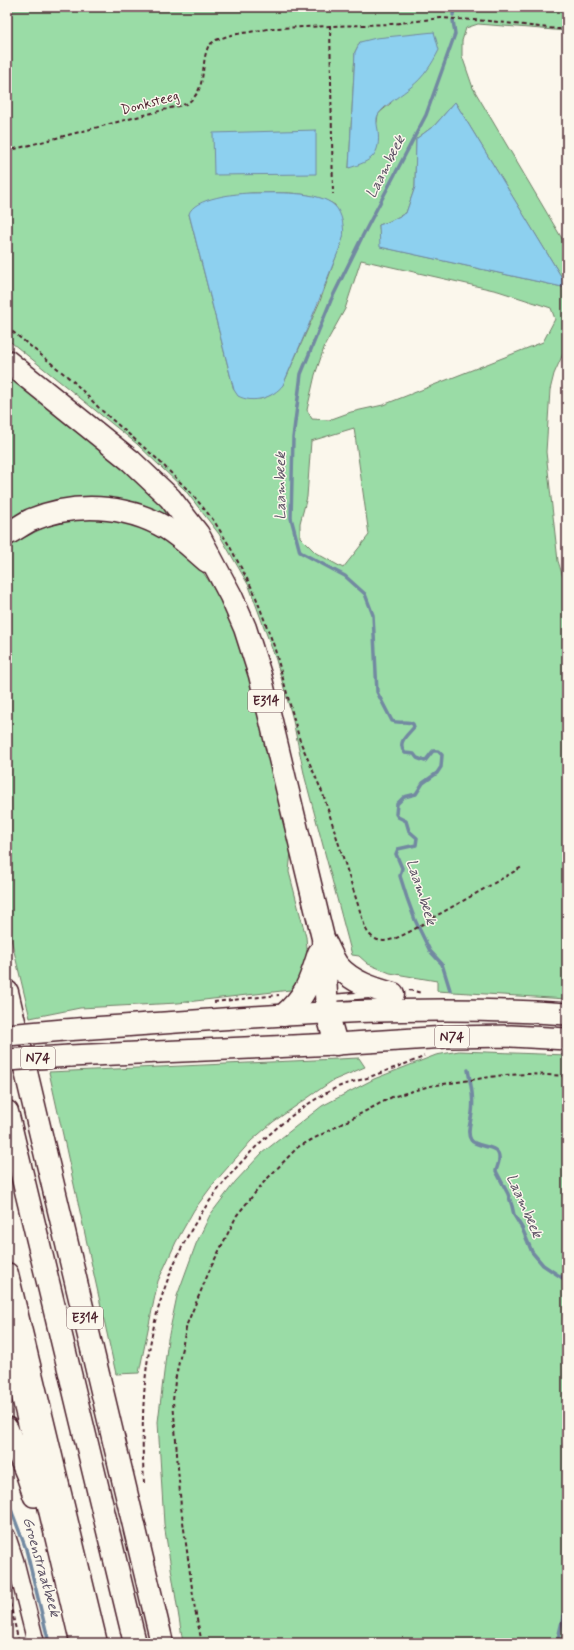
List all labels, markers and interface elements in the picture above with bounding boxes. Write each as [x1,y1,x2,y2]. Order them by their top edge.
street label: Donksteeg [119,87,181,119]
water label: Laambeek [362,131,411,202]
water label: Laambeek [271,451,291,520]
road number: E314 [248,690,284,712]
water label: Laambeek [401,857,441,929]
road number: N74 [435,1026,469,1048]
road number: N74 [21,1047,55,1069]
water label: Laambeek [501,1171,548,1242]
road number: E314 [67,1307,103,1329]
water label: Groenstraatbeek [17,1515,65,1621]

